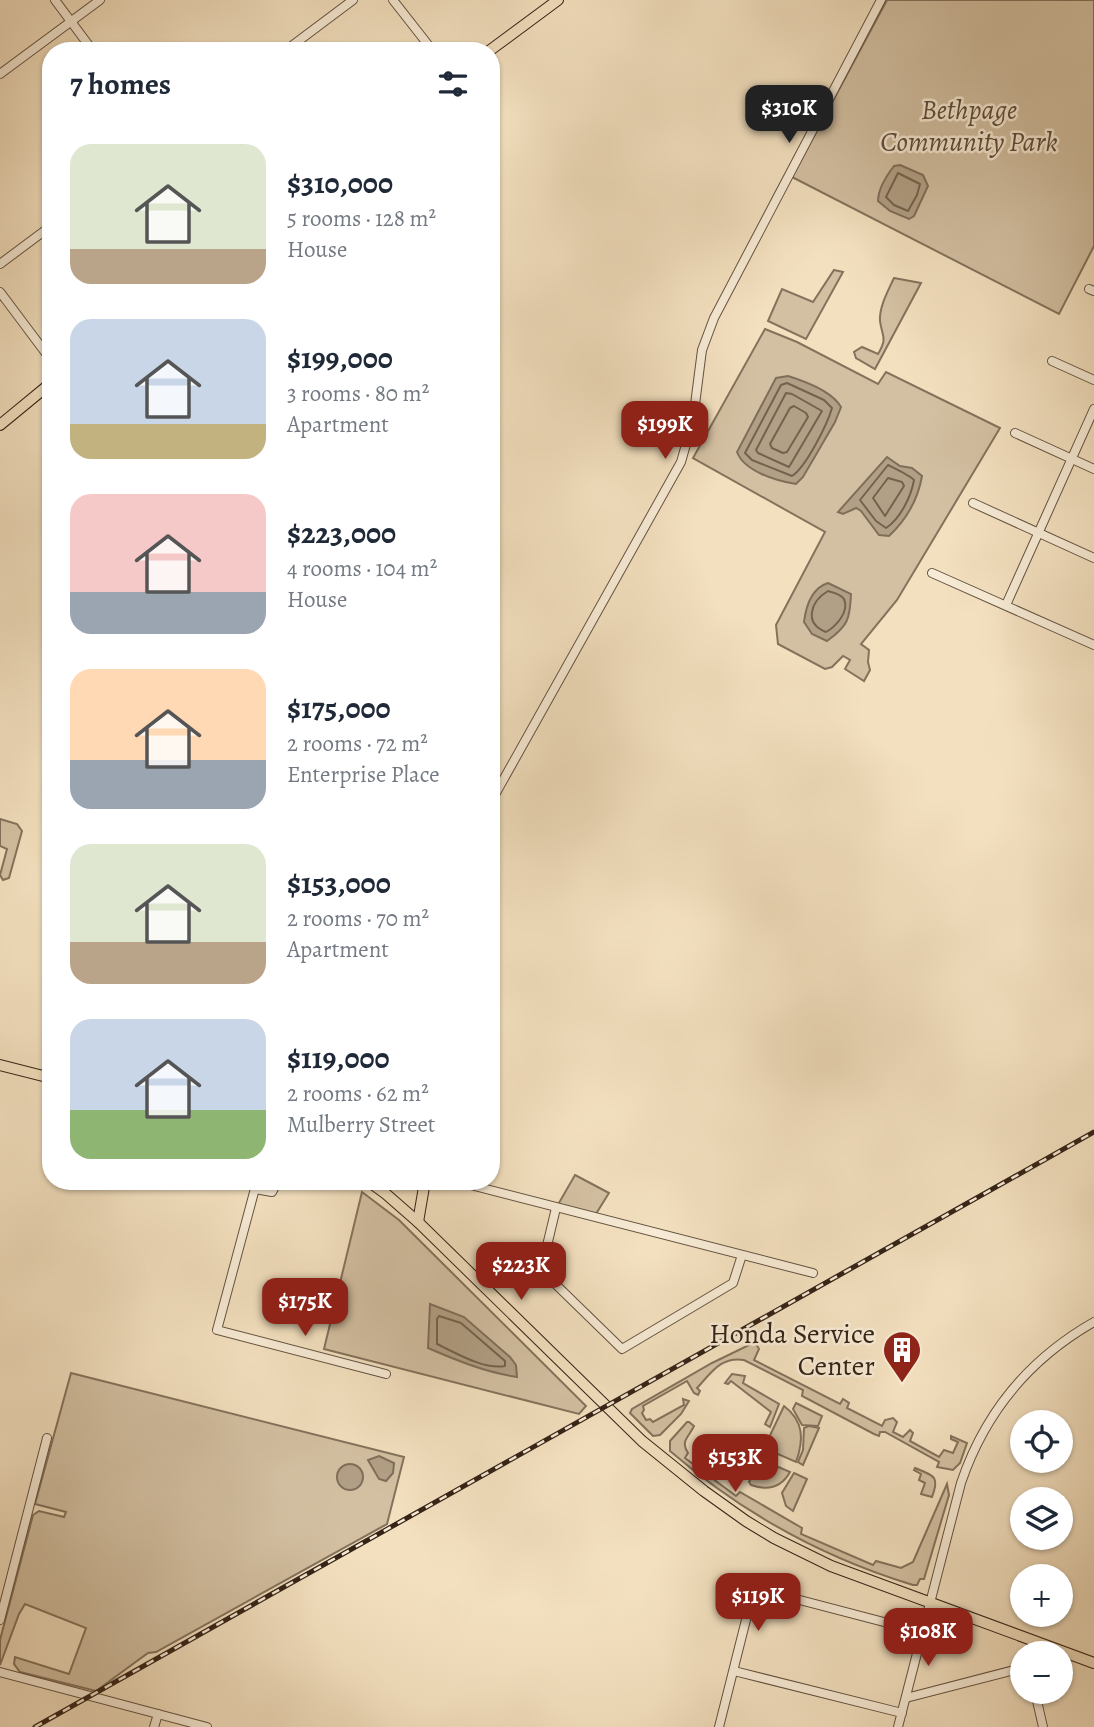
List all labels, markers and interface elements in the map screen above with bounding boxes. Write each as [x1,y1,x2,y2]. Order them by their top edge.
text: 7 homes [70,64,171,104]
icon: filters [434,65,472,103]
pin: $310K [740,86,838,145]
park label: Bethpage Community Park [880,91,1058,161]
text: $310K [761,92,817,123]
text: $310,000 [287,163,393,203]
icon: home [126,172,210,256]
text: 5 rooms · 128 m² [287,203,436,234]
text: House [287,234,347,265]
text: $199,000 [287,338,393,378]
icon: home [126,347,210,431]
text: 3 rooms · 80 m² [287,378,429,409]
pin: $199K [616,402,714,461]
text: $199K [637,408,693,439]
text: Apartment [287,409,389,440]
text: $223,000 [287,513,396,553]
icon: home [126,522,210,606]
text: 4 rooms · 104 m² [287,553,437,584]
text: House [287,584,347,615]
text: $175,000 [287,688,391,728]
icon: home [126,697,210,781]
text: 2 rooms · 72 m² [287,728,428,759]
text: Enterprise Place [287,759,439,790]
text: $153,000 [287,863,391,903]
icon: home [126,872,210,956]
text: 2 rooms · 70 m² [287,903,429,934]
text: Apartment [287,934,389,965]
text: $119,000 [287,1038,390,1078]
icon: home [126,1047,210,1131]
text: 2 rooms · 62 m² [287,1078,429,1109]
text: Mulberry Street [287,1109,435,1140]
pin: $223K [472,1242,570,1302]
text: $223K [492,1249,550,1280]
pin: $175K [256,1278,354,1338]
text: $175K [278,1285,332,1316]
place label: Honda Service Center [709,1315,875,1385]
building icon: Honda Service Center [881,1329,923,1384]
map controls [1010,1410,1073,1704]
button: locate [1010,1410,1073,1473]
pin: $153K [686,1434,784,1494]
text: $153K [708,1441,762,1472]
button: layers [1010,1487,1073,1550]
button: + [1010,1564,1073,1627]
pin: $119K [709,1574,807,1633]
text: $119K [732,1580,784,1611]
pin: $108K [879,1608,977,1668]
text: $108K [900,1615,956,1646]
button: − [1010,1641,1073,1704]

